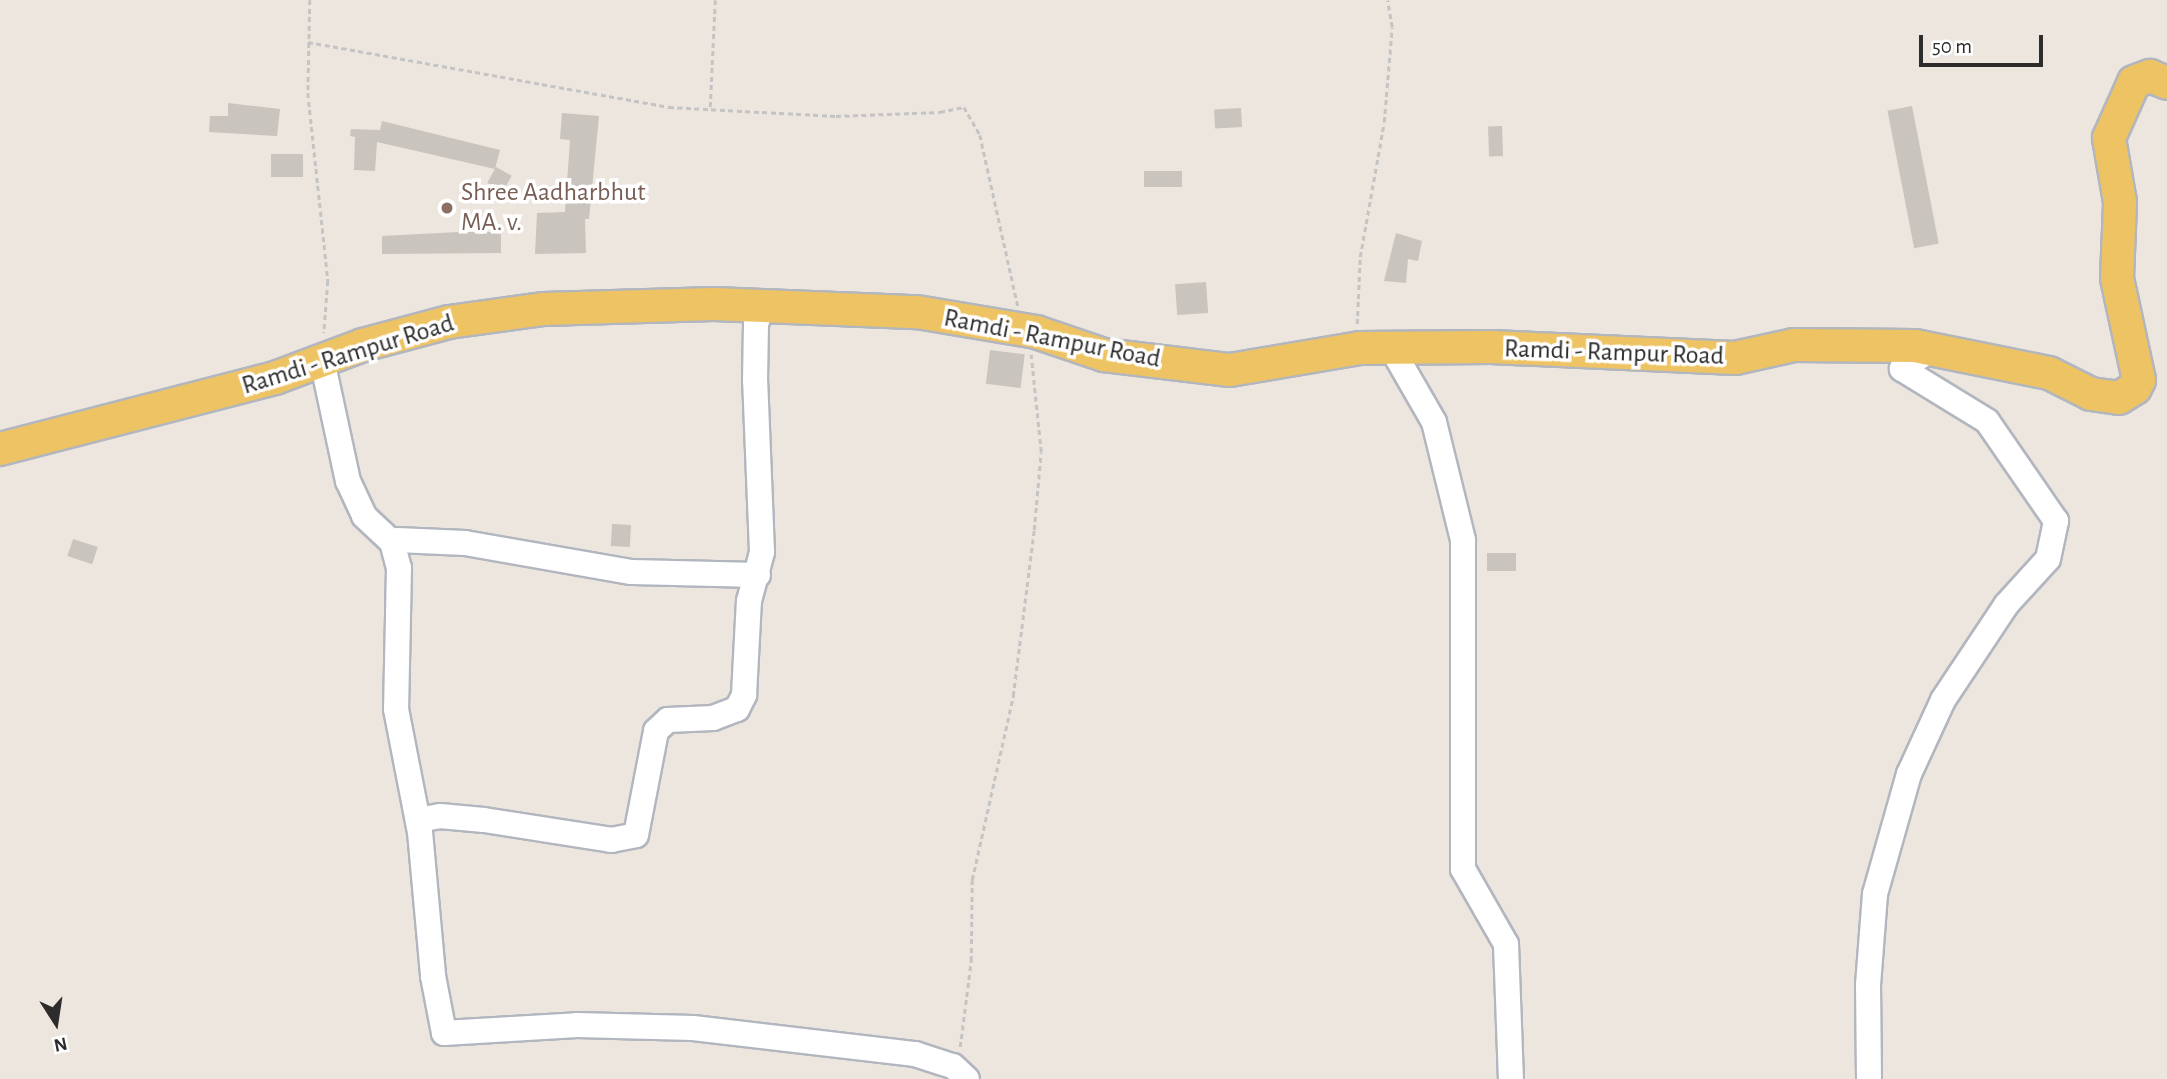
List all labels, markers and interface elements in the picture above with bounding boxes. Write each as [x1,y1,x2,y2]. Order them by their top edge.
scale bar [1922,21,2046,65]
text: 50 m [1932,36,1972,57]
place label: Shree Aadharbhut MA. v. [461,177,646,238]
marker: Shree Aadharbhut MA. v. [439,200,455,216]
street label: Ramdi - Rampur Road [941,303,1163,375]
street label: Ramdi - Rampur Road [238,308,458,402]
street label: Ramdi - Rampur Road [1504,334,1724,372]
north arrow [21,988,91,1058]
text: N [52,1033,69,1055]

